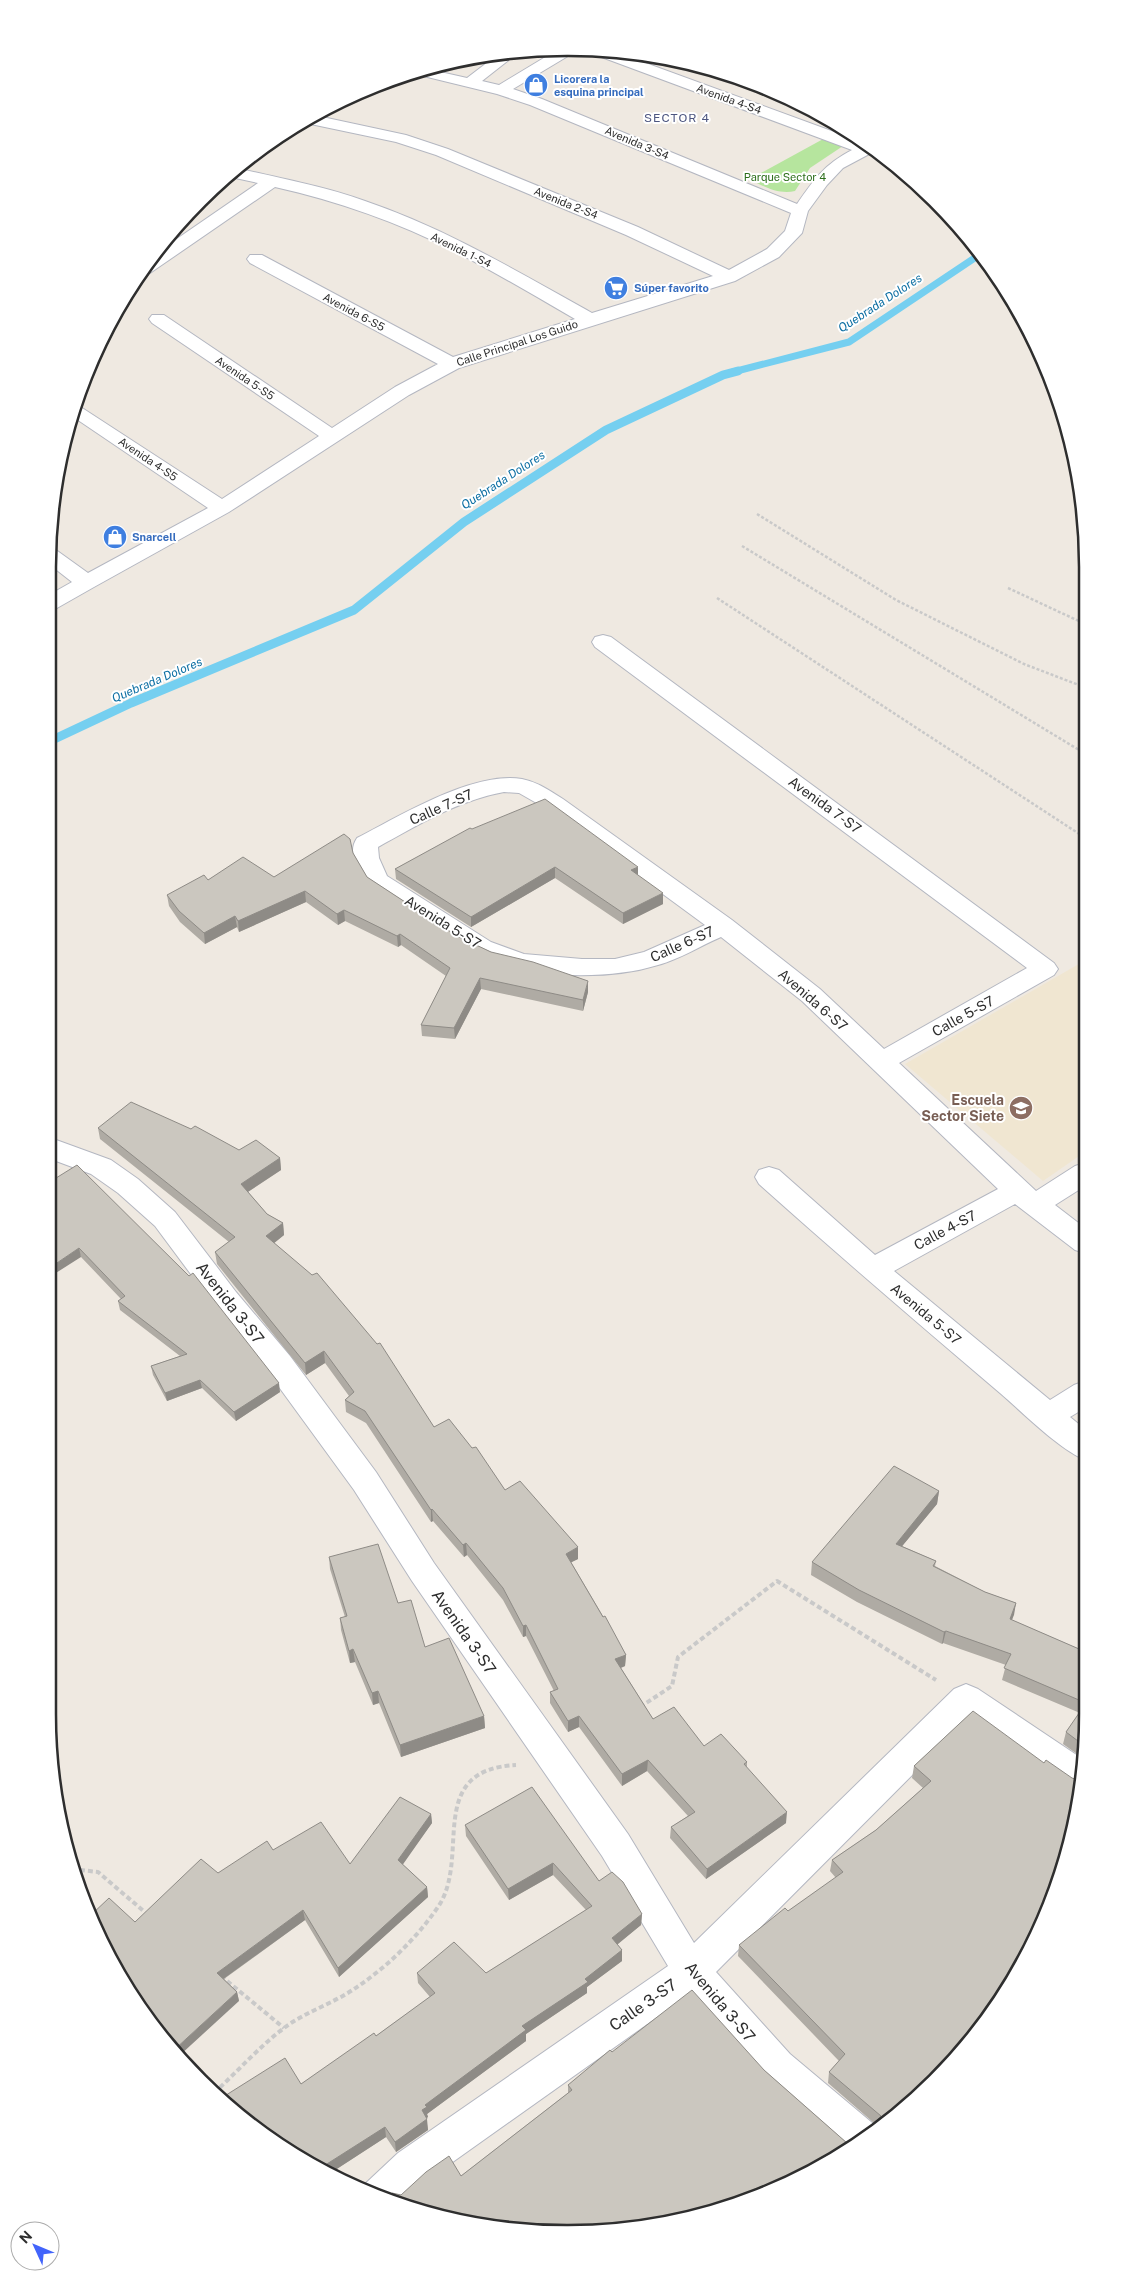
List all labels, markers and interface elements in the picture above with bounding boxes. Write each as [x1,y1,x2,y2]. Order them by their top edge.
shop icon: Licorera la esquina principal [523,72,549,98]
place label: Licorera la esquina principal [554,73,644,98]
street label: Avenida 4-S4 [695,82,763,116]
district label: SECTOR 4 [644,111,710,125]
street label: Avenida 3-S4 [603,124,671,162]
park label: Parque Sector 4 [744,171,826,183]
street label: Avenida 2-S4 [532,185,600,221]
street label: Avenida 1-S4 [429,230,493,270]
water label: Quebrada Dolores [836,271,925,335]
supermarket icon: Súper favorito [603,275,629,301]
place label: Súper favorito [634,282,709,294]
street label: Avenida 6-S5 [321,291,387,333]
street label: Calle Principal Los Guido [455,318,579,368]
street label: Avenida 5-S5 [213,354,277,402]
street label: Avenida 4-S5 [116,435,180,483]
water label: Quebrada Dolores [459,448,548,512]
shop icon: Snarcell [102,524,128,550]
place label: Snarcell [132,531,177,543]
water label: Quebrada Dolores [110,655,204,705]
street label: Avenida 7-S7 [785,773,865,837]
street label: Calle 7-S7 [407,786,475,828]
street label: Avenida 5-S7 [402,892,484,952]
street label: Calle 6-S7 [648,923,716,965]
street label: Avenida 6-S7 [775,966,851,1034]
street label: Calle 5-S7 [929,992,997,1040]
place label: Escuela Sector Siete [921,1092,1004,1124]
school or university icon: Escuela Sector Siete [1008,1095,1034,1121]
street label: Calle 4-S7 [911,1207,979,1253]
street label: Avenida 3-S7 [192,1258,268,1348]
street label: Avenida 5-S7 [888,1280,964,1348]
street label: Avenida 3-S7 [428,1586,500,1678]
street label: Avenida 3-S7 [681,1958,759,2046]
street label: Calle 3-S7 [606,1975,680,2035]
north arrow [10,2221,60,2271]
text: N [16,2227,35,2246]

